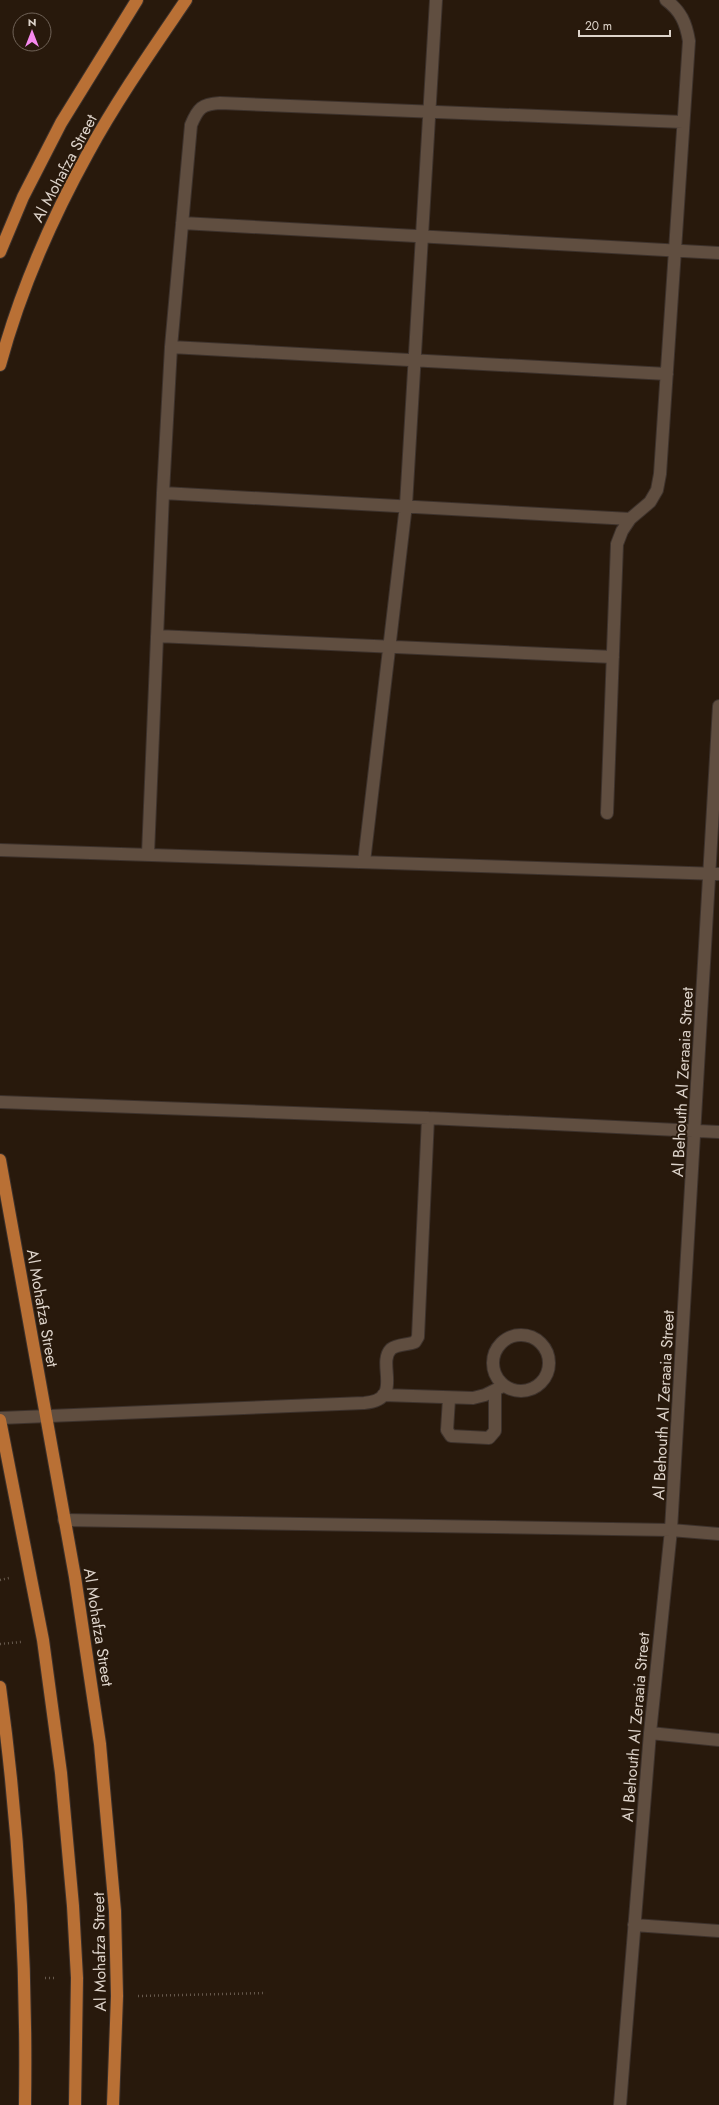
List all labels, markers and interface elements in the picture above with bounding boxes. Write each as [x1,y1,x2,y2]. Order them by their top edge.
north arrow [12,12,52,52]
scale bar [579,12,670,38]
text: N [28,14,36,30]
text: 20 m [585,17,612,35]
street label: Al Mohafza Street [26,110,103,226]
street label: Al Behouth Al Zeraaia Street [666,986,699,1178]
street label: Al Mohafza Street [21,1247,64,1369]
street label: Al Behouth Al Zeraaia Street [647,1309,680,1501]
street label: Al Mohafza Street [78,1566,119,1688]
street label: Al Behouth Al Zeraaia Street [616,1631,655,1823]
street label: Al Mohafza Street [87,1892,112,2012]

